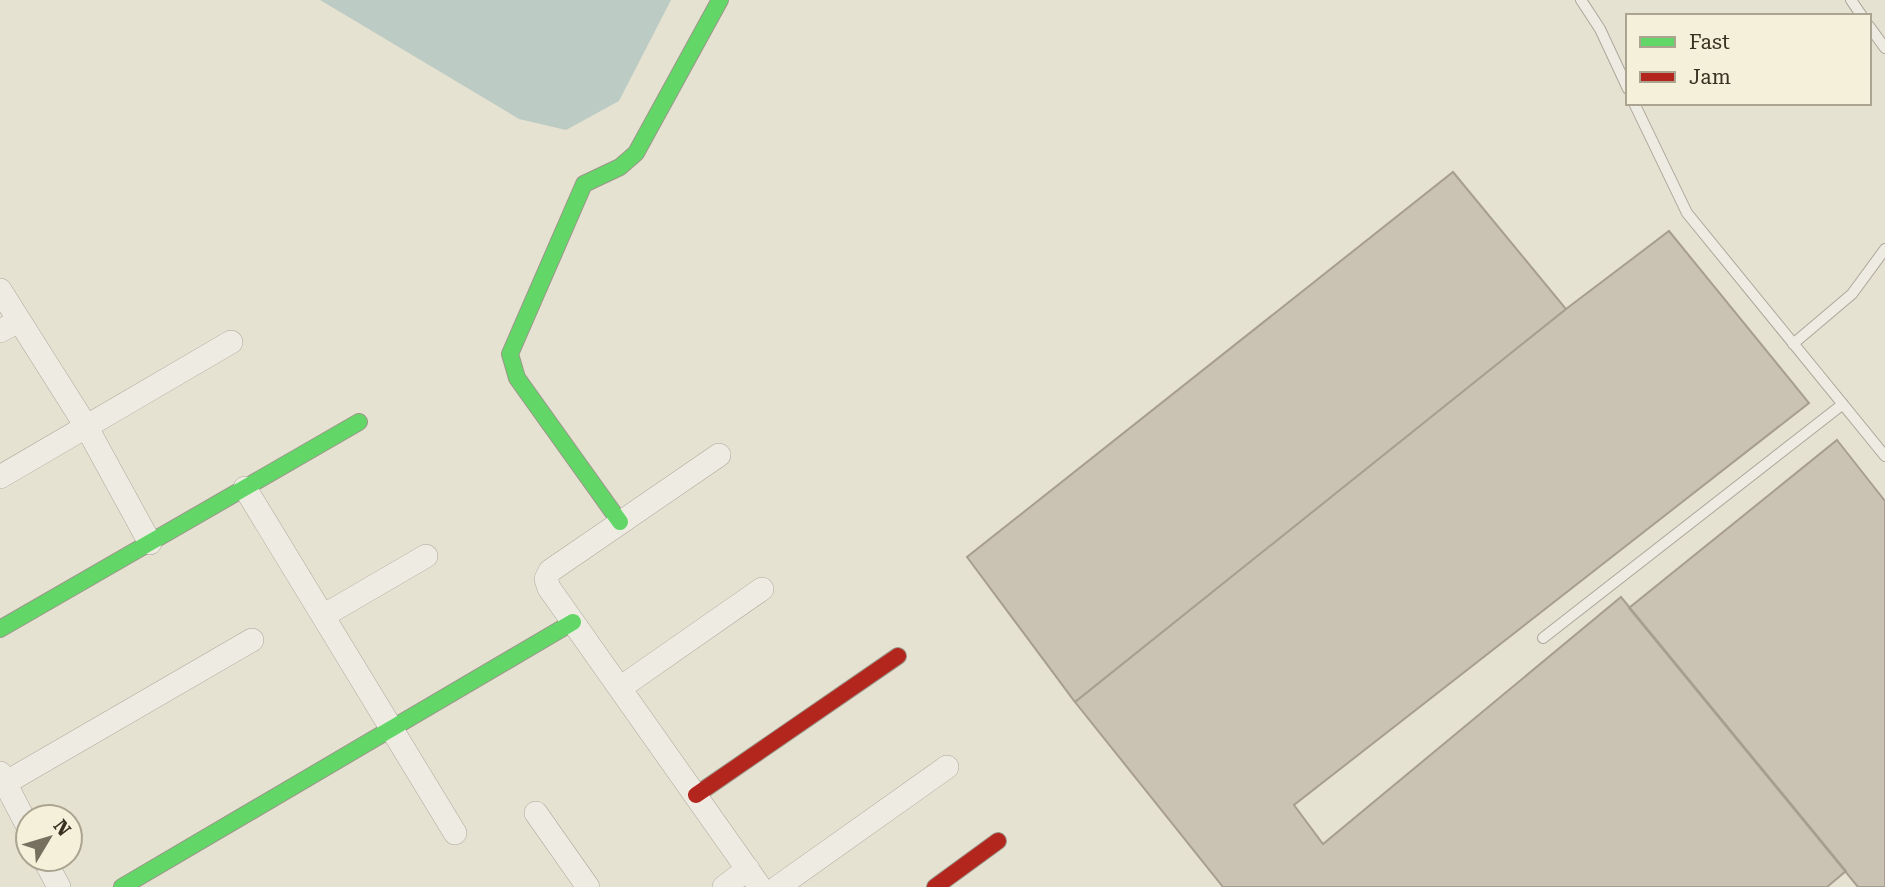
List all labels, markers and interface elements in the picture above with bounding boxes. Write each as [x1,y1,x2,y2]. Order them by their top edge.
legend [1626,14,1871,105]
text: Fast [1689,30,1730,54]
text: Jam [1689,65,1731,89]
north arrow [14,803,84,873]
text: N [48,815,76,841]

